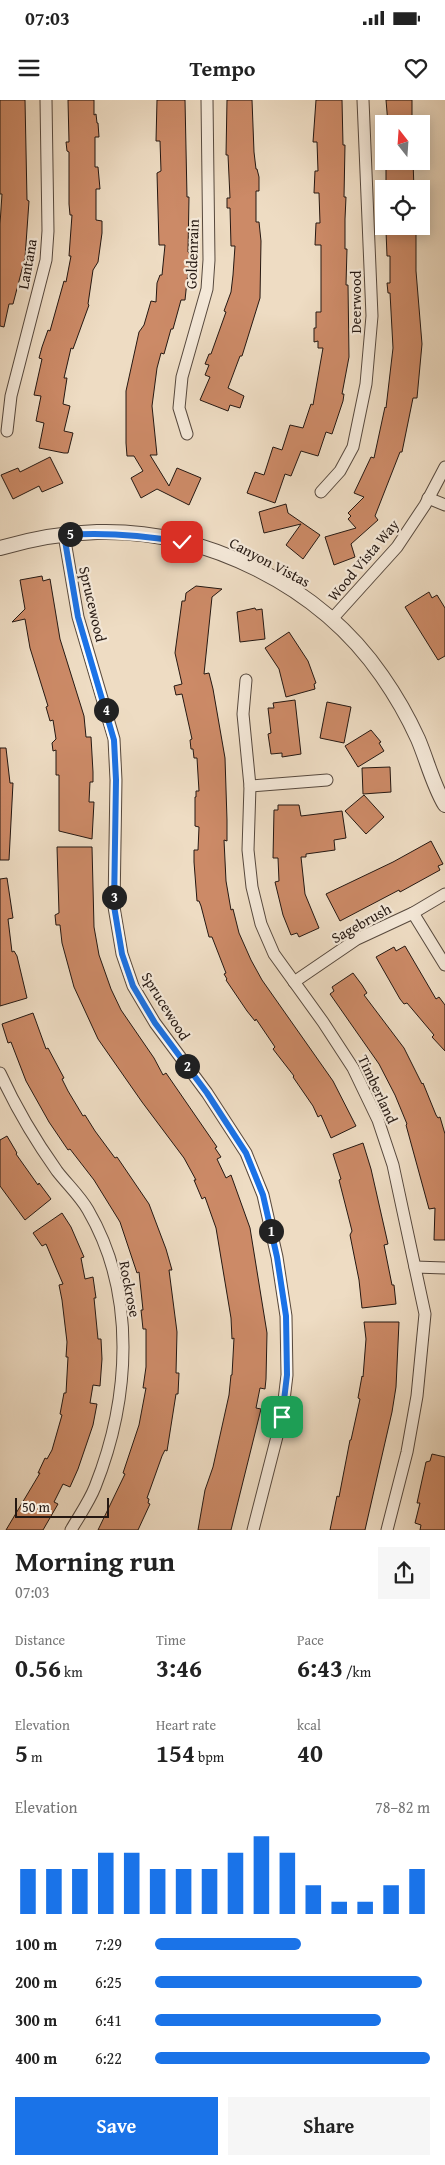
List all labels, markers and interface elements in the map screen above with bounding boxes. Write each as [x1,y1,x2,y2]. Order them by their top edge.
text: 07:03 [25,4,70,32]
text: Tempo [190,52,256,84]
icon: menu [15,54,43,82]
icon: heart [402,54,430,82]
north arrow [375,115,430,170]
map controls [375,115,430,235]
button: locate [375,180,430,235]
street label: Goldenrain [180,218,204,289]
street label: Lantana [12,237,42,291]
street label: Deerwood [345,270,366,334]
street label: Wood Vista Way [322,514,404,606]
pin [161,521,203,563]
pin: 5 [58,522,82,546]
text: 5 [67,524,74,544]
icon: check [168,528,196,556]
street label: Canyon Vistas [226,532,314,592]
street label: Sprucewood [74,564,112,644]
pin: 4 [94,698,118,722]
text: 4 [103,700,110,720]
pin: 3 [102,884,126,910]
text: 3 [111,887,118,907]
street label: Sagebrush [327,898,395,948]
street label: Sprucewood [137,968,195,1044]
street label: Timberland [353,1051,403,1127]
pin: 2 [174,1054,200,1078]
text: 2 [184,1056,191,1076]
pin: 1 [258,1218,284,1244]
text: 1 [268,1221,275,1241]
street label: Rockrose [114,1259,146,1319]
pin [261,1396,303,1438]
icon: arrive [268,1403,296,1431]
scale bar [15,1495,109,1518]
text: 50 m [22,1497,50,1517]
text: Morning run [15,1540,175,1581]
button: share [378,1547,430,1599]
text: 07:03 [15,1580,50,1604]
text: Distance [15,1630,65,1650]
text: Time [156,1630,186,1650]
text: Pace [297,1630,324,1650]
text: 0.56 [15,1650,61,1686]
text: 3:46 [156,1650,202,1686]
text: 6:43 [297,1650,343,1686]
text: km [61,1662,83,1682]
text: /km [343,1662,371,1682]
text: Elevation [15,1715,70,1735]
text: Heart rate [156,1715,216,1735]
text: kcal [297,1715,321,1735]
text: 5 [15,1735,28,1771]
text: 154 [156,1735,195,1771]
text: 40 [297,1735,323,1771]
text: m [28,1747,42,1767]
text: bpm [195,1747,224,1767]
text: Elevation [15,1795,78,1819]
text: 78–82 m [375,1795,430,1819]
text: 100 m [15,1932,57,1956]
text: 7:29 [95,1932,122,1956]
text: 200 m [15,1970,57,1994]
text: 6:25 [95,1970,122,1994]
text: 300 m [15,2008,57,2032]
text: 6:41 [95,2008,122,2032]
text: 400 m [15,2046,57,2070]
text: 6:22 [95,2046,122,2070]
button: Save [15,2097,218,2155]
button: Share [228,2097,430,2155]

